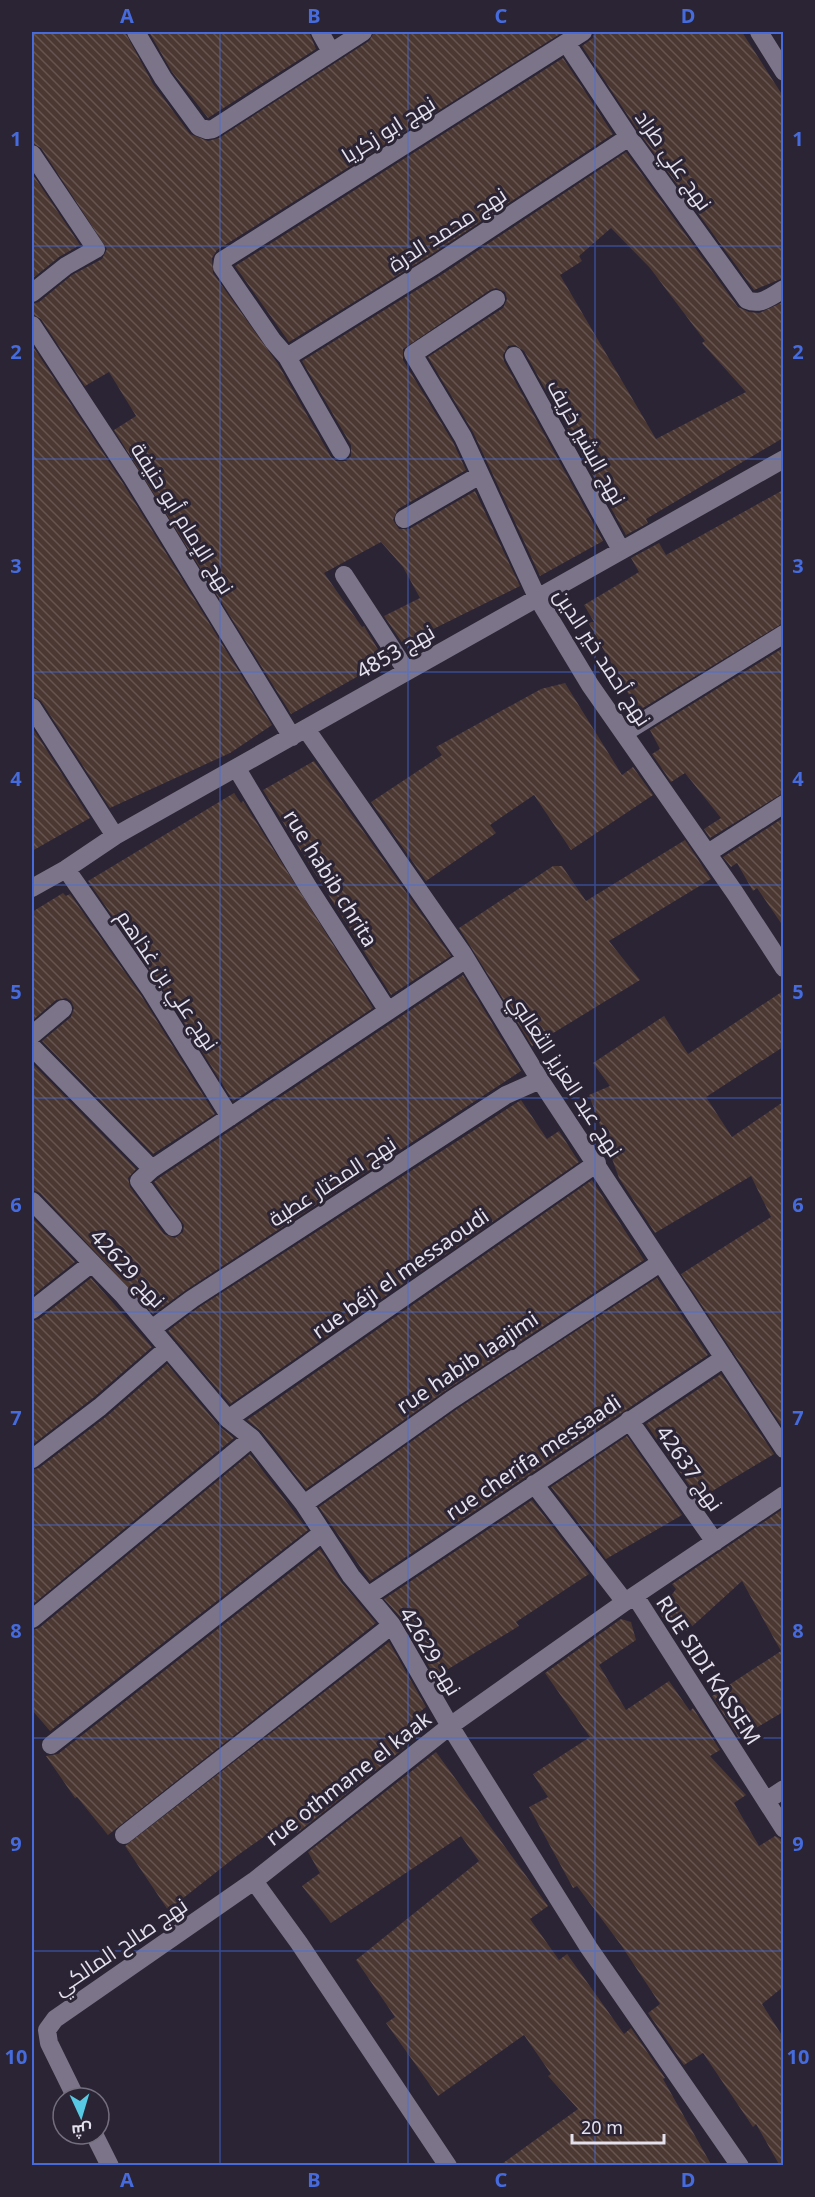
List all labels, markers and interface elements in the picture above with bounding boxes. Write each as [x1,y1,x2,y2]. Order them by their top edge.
text: A [120,2,134,29]
text: B [307,2,321,29]
text: C [495,2,508,29]
text: D [681,2,695,29]
street label: نهج ابو زكريا [336,89,441,170]
street label: نهج علي طراد [627,105,719,217]
text: 1 [10,125,22,152]
text: 1 [792,125,804,152]
street label: نهج محمد الدرة [383,180,512,279]
text: 2 [10,338,22,365]
text: 2 [792,338,804,365]
street label: نهج البشير خريف [540,374,633,510]
street label: نهج الإمام أبو حنيفة [124,437,241,600]
text: 3 [10,552,22,579]
text: 3 [792,552,804,579]
street label: نهج أحمد خير الدين [547,583,658,732]
street label: نهج 4853 [351,617,440,686]
text: 4 [10,765,22,792]
text: 4 [792,765,804,792]
street label: rue habib chrita [278,804,384,952]
street label: نهج علي بن غذاهم [108,904,225,1057]
text: 5 [10,978,22,1005]
text: 5 [792,978,804,1005]
street label: نهج عبد العزيز الثعالبي [500,988,629,1164]
street label: نهج المختار عطية [263,1129,401,1233]
text: 6 [10,1191,22,1218]
text: 6 [792,1191,804,1218]
street label: rue béji el messaoudi [306,1201,494,1345]
street label: نهج 42629 [84,1223,172,1314]
street label: rue habib laajimi [391,1304,543,1420]
street label: rue cherifa messaadi [440,1388,626,1526]
text: 7 [10,1404,22,1431]
text: 7 [792,1404,804,1431]
street label: نهج 42637 [650,1420,730,1517]
street label: RUE SIDI KASSEM [650,1590,768,1750]
street label: نهج 42629 [393,1602,468,1701]
text: 8 [10,1617,22,1644]
text: 8 [792,1617,804,1644]
street label: rue othmane el kaak [260,1704,437,1851]
text: 9 [10,1830,22,1857]
text: 9 [792,1830,804,1857]
street label: نهج صالح المالكي [48,1891,194,2004]
text: 10 [5,2043,27,2070]
text: 10 [787,2043,809,2070]
north arrow [51,2086,111,2146]
scale bar [572,2107,664,2145]
text: 20 m [581,2115,623,2139]
text: ش [71,2119,93,2143]
text: A [120,2166,134,2193]
text: B [307,2166,321,2193]
text: C [495,2166,508,2193]
text: D [681,2166,695,2193]

